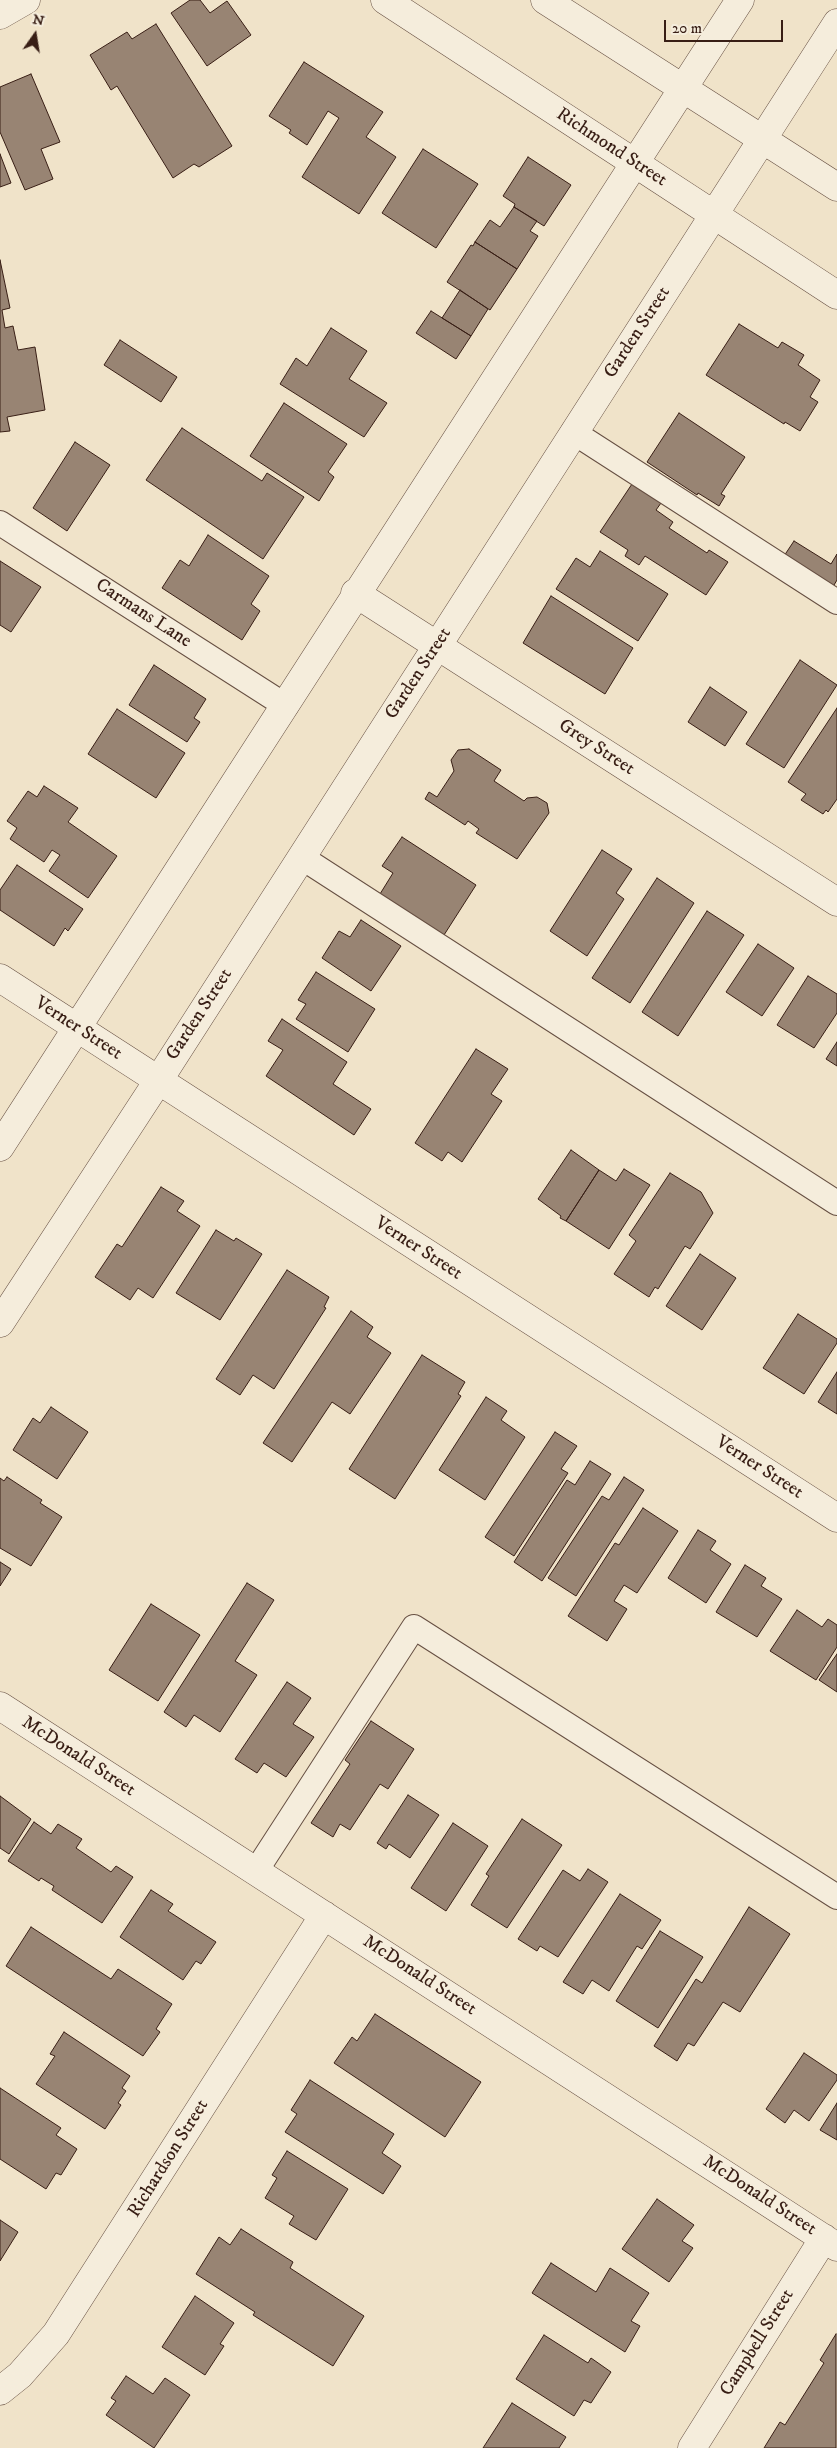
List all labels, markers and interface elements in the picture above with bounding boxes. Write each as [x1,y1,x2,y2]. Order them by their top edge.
north arrow [10,10,60,60]
text: N [31,10,46,30]
scale bar [667,10,786,42]
text: 20 m [672,19,702,38]
street label: Richmond Street [551,104,671,192]
street label: Garden Street [600,283,676,383]
street label: Carmans Lane [91,574,195,654]
street label: Garden Street [381,624,457,724]
street label: Grey Street [554,715,638,781]
street label: Garden Street [162,965,238,1065]
street label: Verner Street [30,992,126,1066]
street label: Verner Street [370,1212,466,1286]
street label: Verner Street [711,1431,807,1505]
street label: McDonald Street [17,1712,139,1802]
street label: McDonald Street [358,1931,480,2021]
street label: Richardson Street [124,2096,214,2222]
street label: McDonald Street [698,2151,820,2241]
street label: Campbell Street [716,2285,800,2401]

